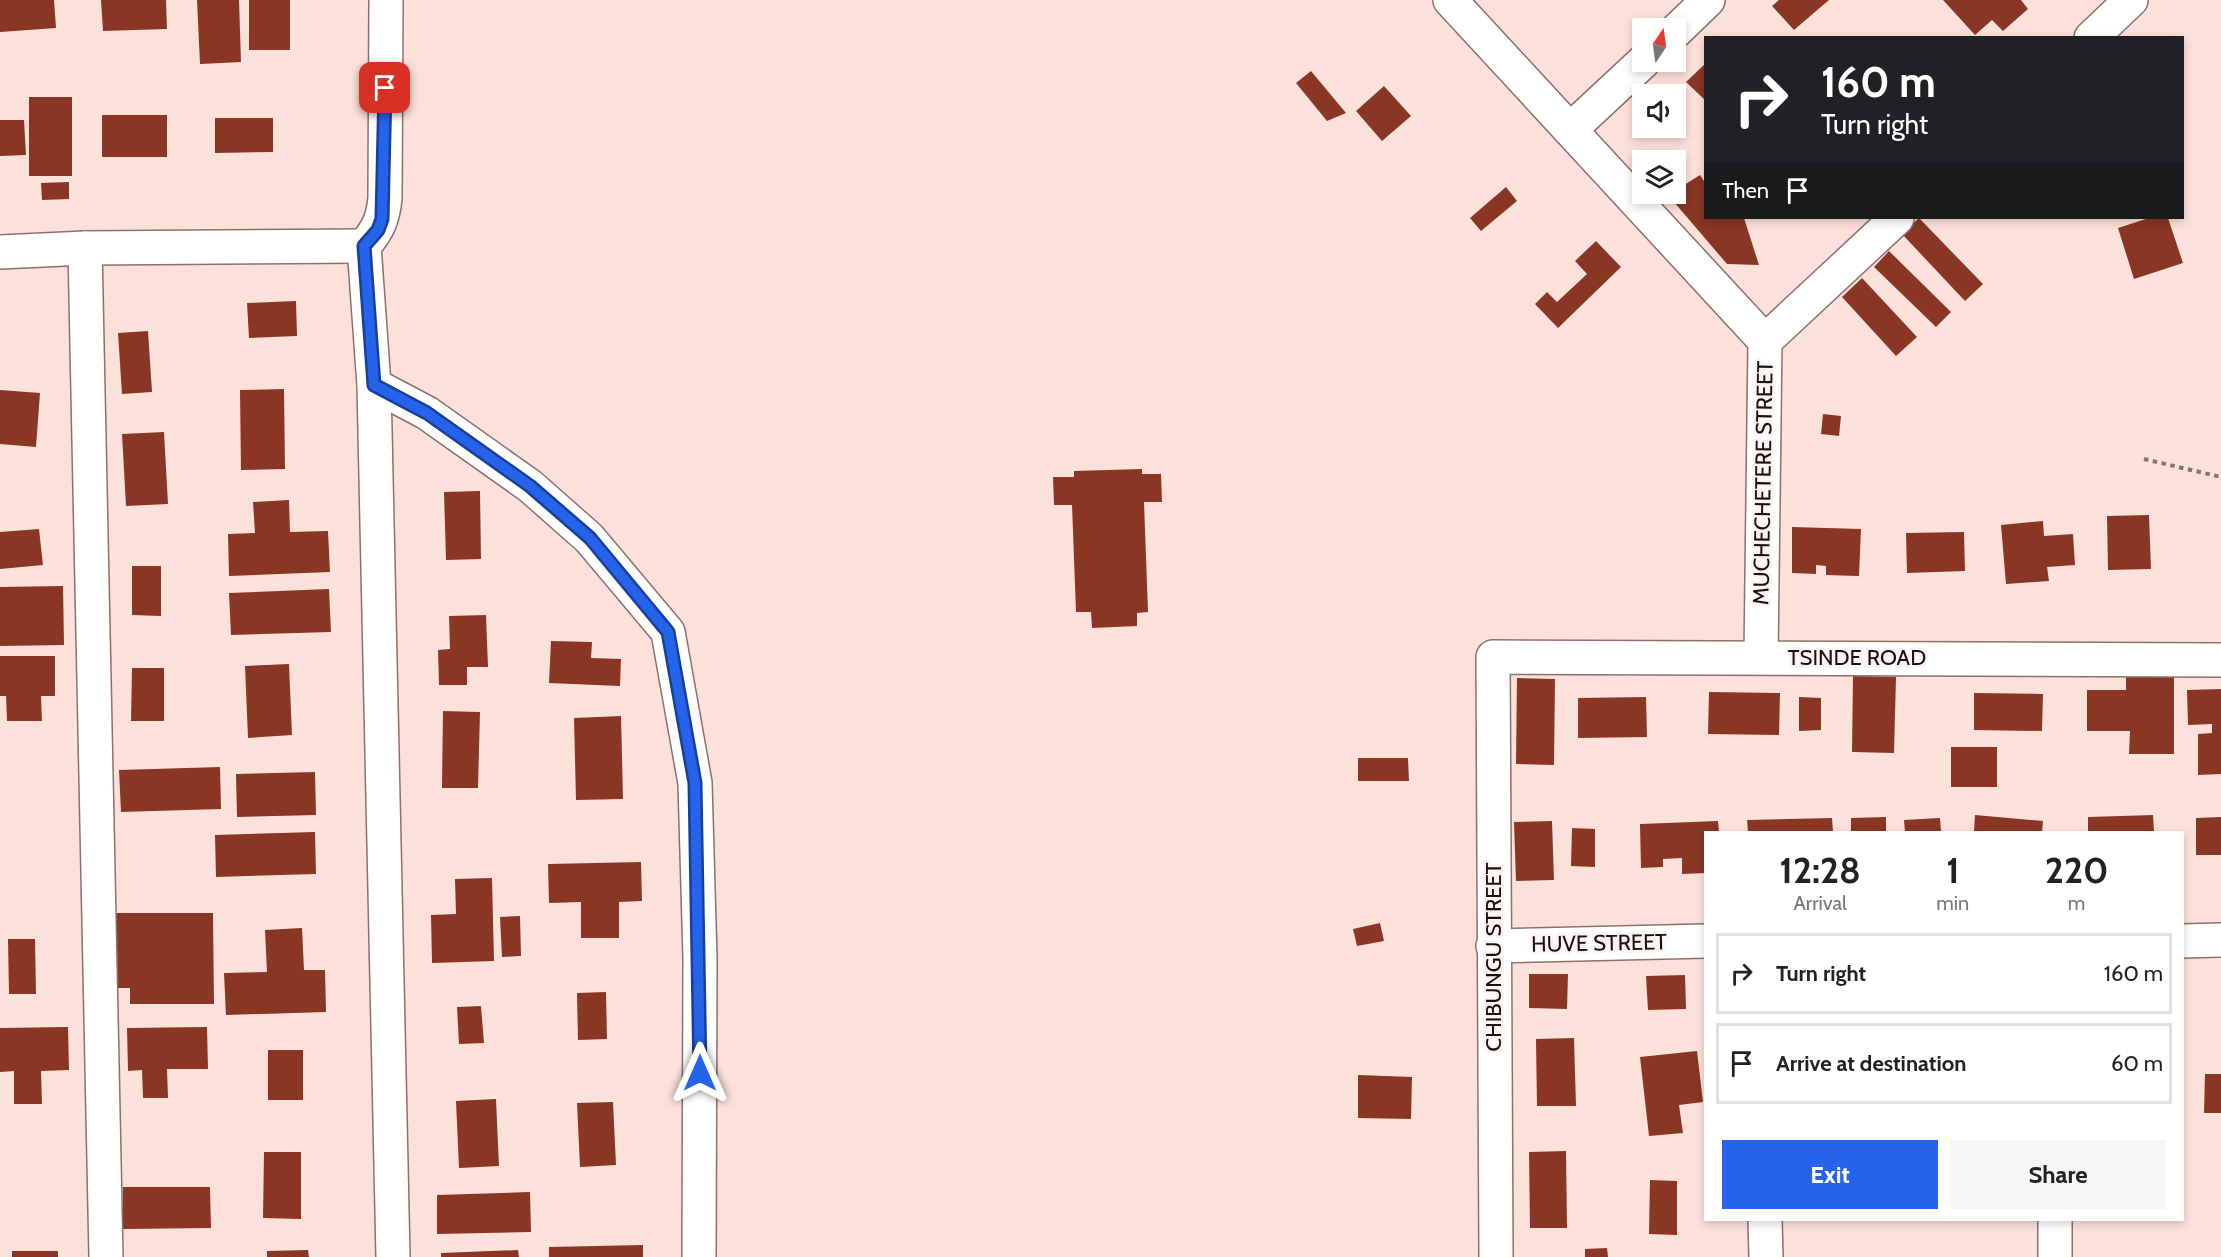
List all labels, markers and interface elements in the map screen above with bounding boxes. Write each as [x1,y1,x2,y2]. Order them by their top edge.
north arrow [1632,18,1686,72]
map controls [1632,18,1686,204]
text: 160 m [1821,56,1936,108]
icon: right [1722,60,1800,138]
pin [359,62,410,113]
icon: arrive [368,71,401,104]
button: sound [1632,84,1686,138]
text: Turn right [1821,108,1928,141]
button: layers [1632,150,1686,204]
icon: arrive [1781,174,1814,207]
text: Then [1722,177,1769,204]
street label: MUCHECHETERE STREET [1747,360,1779,605]
street label: TSINDE ROAD [1788,644,1926,671]
text: 12:28 [1780,848,1861,892]
text: 1 [1946,848,1959,892]
text: 220 [2045,848,2108,892]
street label: CHIBUNGU STREET [1480,862,1507,1051]
text: Arrival [1794,891,1847,915]
text: min [1936,891,1969,915]
text: m [2068,891,2085,915]
street label: HUVE STREET [1531,928,1667,958]
icon: right [1725,957,1758,990]
text: Turn right [1776,960,1866,987]
text: 160 m [2104,960,2163,987]
position arrow [668,1041,732,1105]
icon: arrive [1725,1047,1758,1080]
text: Arrive at destination [1776,1050,1966,1077]
text: 60 m [2111,1050,2163,1077]
button: Exit [1722,1140,1938,1209]
button: Share [1950,1140,2166,1209]

